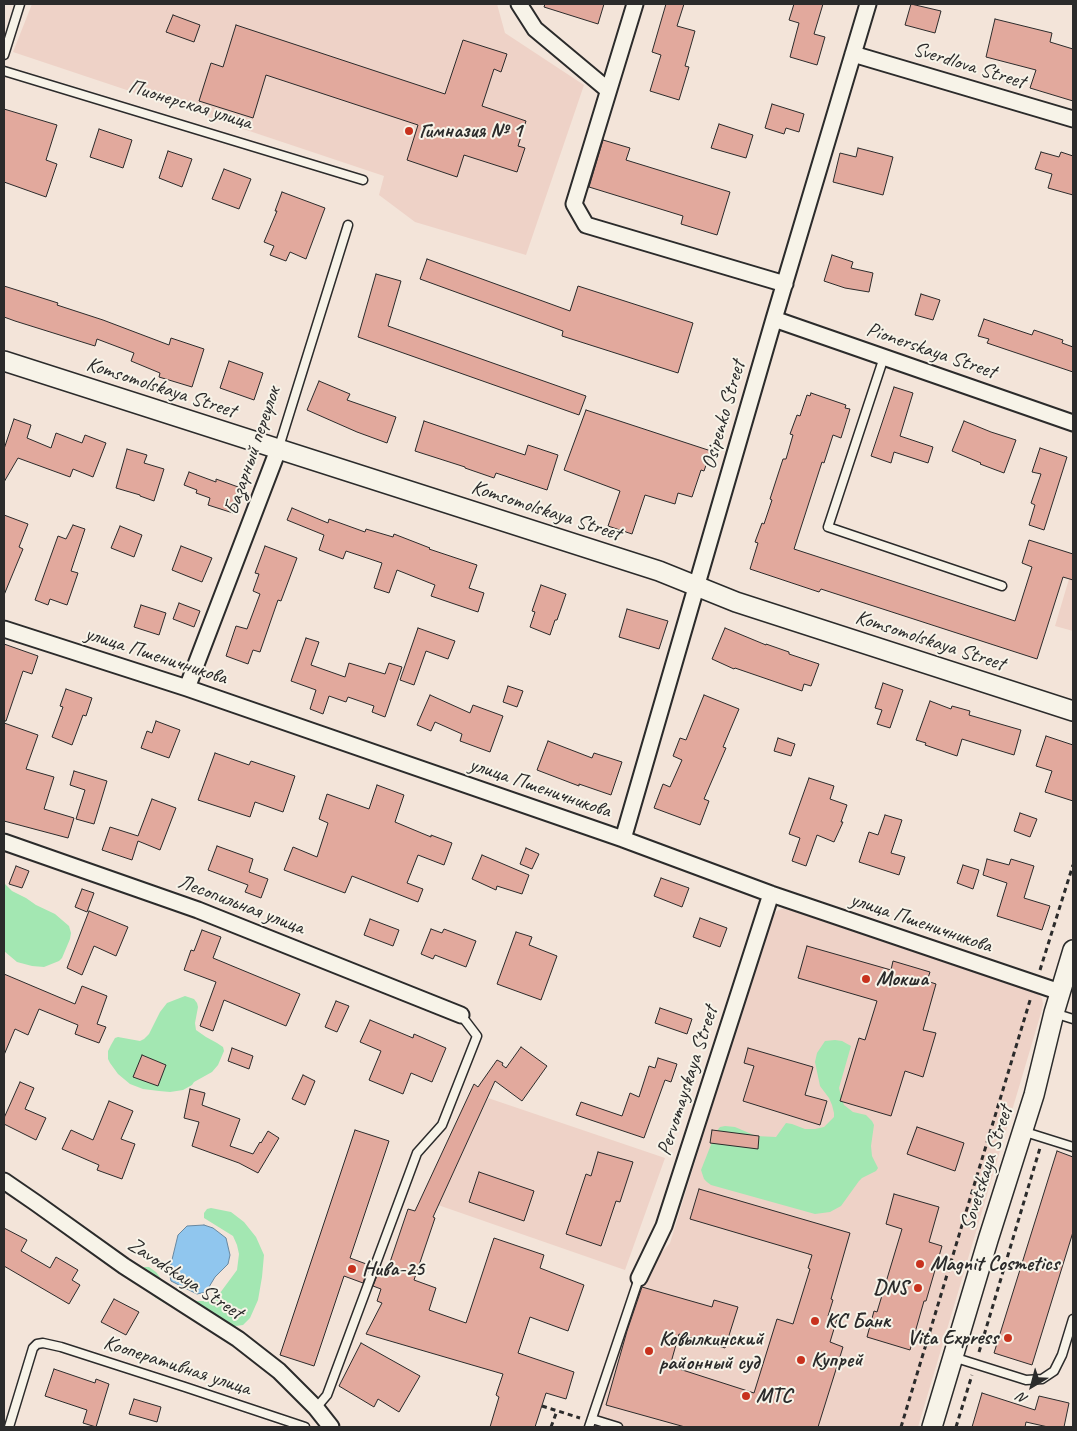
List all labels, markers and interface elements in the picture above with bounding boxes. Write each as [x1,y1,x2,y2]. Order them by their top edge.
street label: Sverdlova Street [910,37,1028,95]
street label: Пионерская улица [125,74,255,136]
place label: Гимназия № 1 [419,118,522,144]
marker: Гимназия № 1 [403,125,415,137]
street label: Pionerskaya Street [863,317,999,385]
street label: Komsomolskaya Street [83,352,239,424]
street label: Osipenko Street [696,358,752,472]
street label: Базарный переулок [219,384,287,518]
street label: Komsomolskaya Street [468,475,624,547]
street label: Komsomolskaya Street [852,605,1008,677]
street label: улица Пшеничникова [82,621,230,691]
street label: улица Пшеничникова [466,752,614,824]
street label: Лесопильная улица [174,869,308,941]
street label: улица Пшеничникова [847,887,995,959]
place label: Мокша [876,966,928,992]
marker: Мокша [860,973,872,985]
street label: Pervomayskaya Street [652,1003,724,1159]
street label: Sovetskaya Street [955,1103,1019,1233]
street label: Zavodskaya Street [123,1232,247,1326]
place label: Magnit Cosmetics [930,1251,1059,1277]
place label: Нива-25 [362,1256,424,1282]
marker: Magnit Cosmetics [914,1258,926,1270]
marker: Нива-25 [346,1263,358,1275]
place label: DNS [873,1275,908,1301]
marker: DNS [912,1282,924,1294]
place label: КС Банк [825,1308,890,1334]
marker: КС Банк [809,1315,821,1327]
place label: Vita Express [907,1325,998,1351]
place label: Ковылкинский районный суд [659,1326,763,1376]
street label: Кооперативная улица [100,1330,254,1402]
marker: Vita Express [1002,1332,1014,1344]
marker: Ковылкинский районный суд [643,1345,655,1357]
place label: Купрей [811,1347,862,1373]
marker: Купрей [795,1354,807,1366]
north arrow [1007,1361,1057,1411]
place label: МТС [756,1383,792,1409]
text: N [1014,1389,1031,1408]
marker: МТС [740,1390,752,1402]

